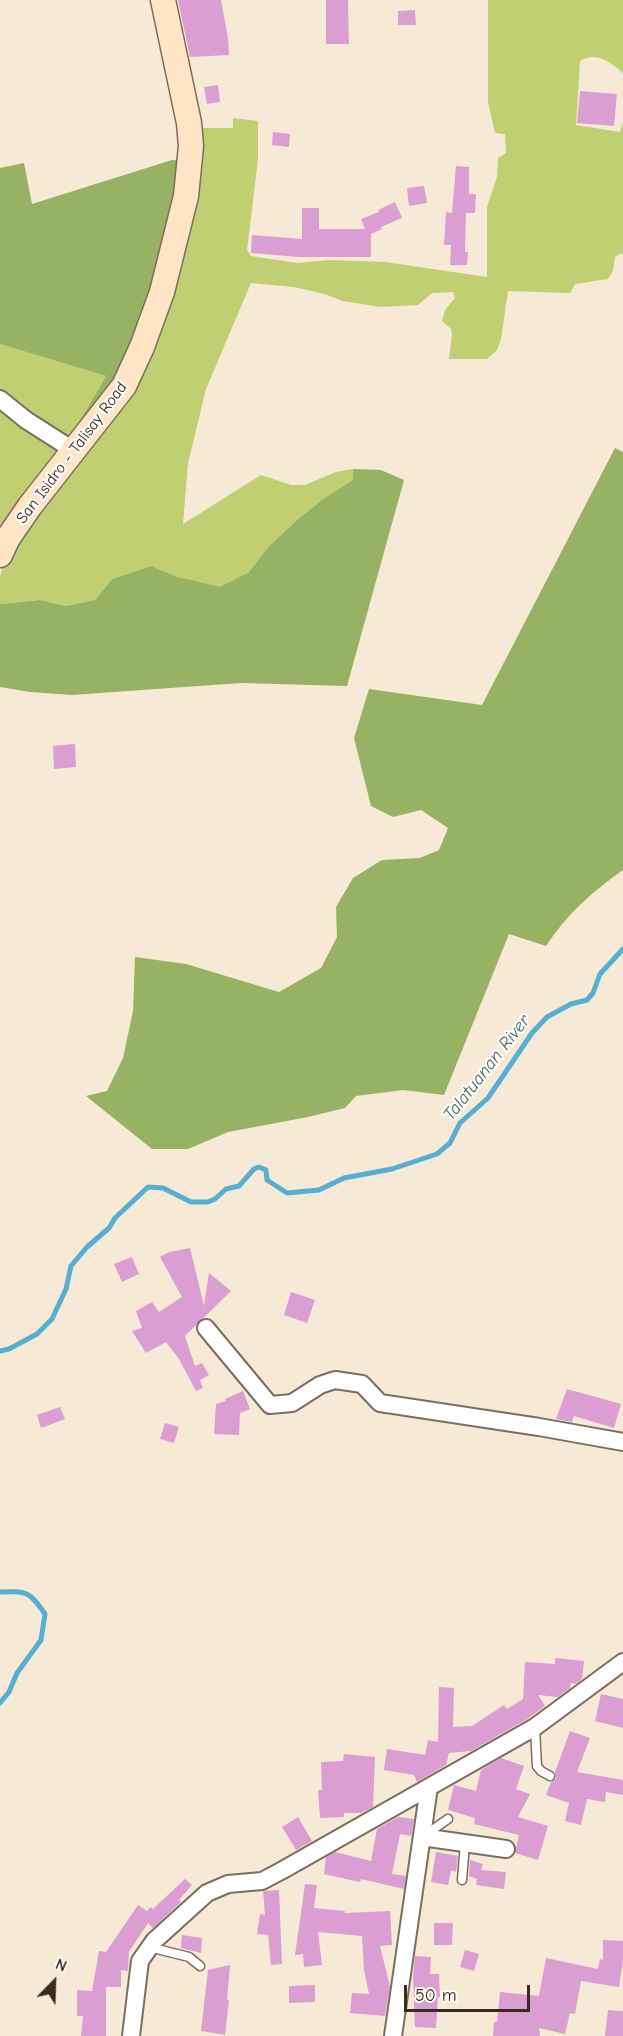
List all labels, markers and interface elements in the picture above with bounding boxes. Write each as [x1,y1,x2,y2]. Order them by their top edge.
street label: San Isidro - Talisay Road [13,378,131,528]
water label: Talatuanan River [439,1011,535,1125]
north arrow [24,1952,84,2012]
text: N [53,1955,69,1976]
scale bar [407,1973,533,2011]
text: 50 m [415,1985,457,2006]

